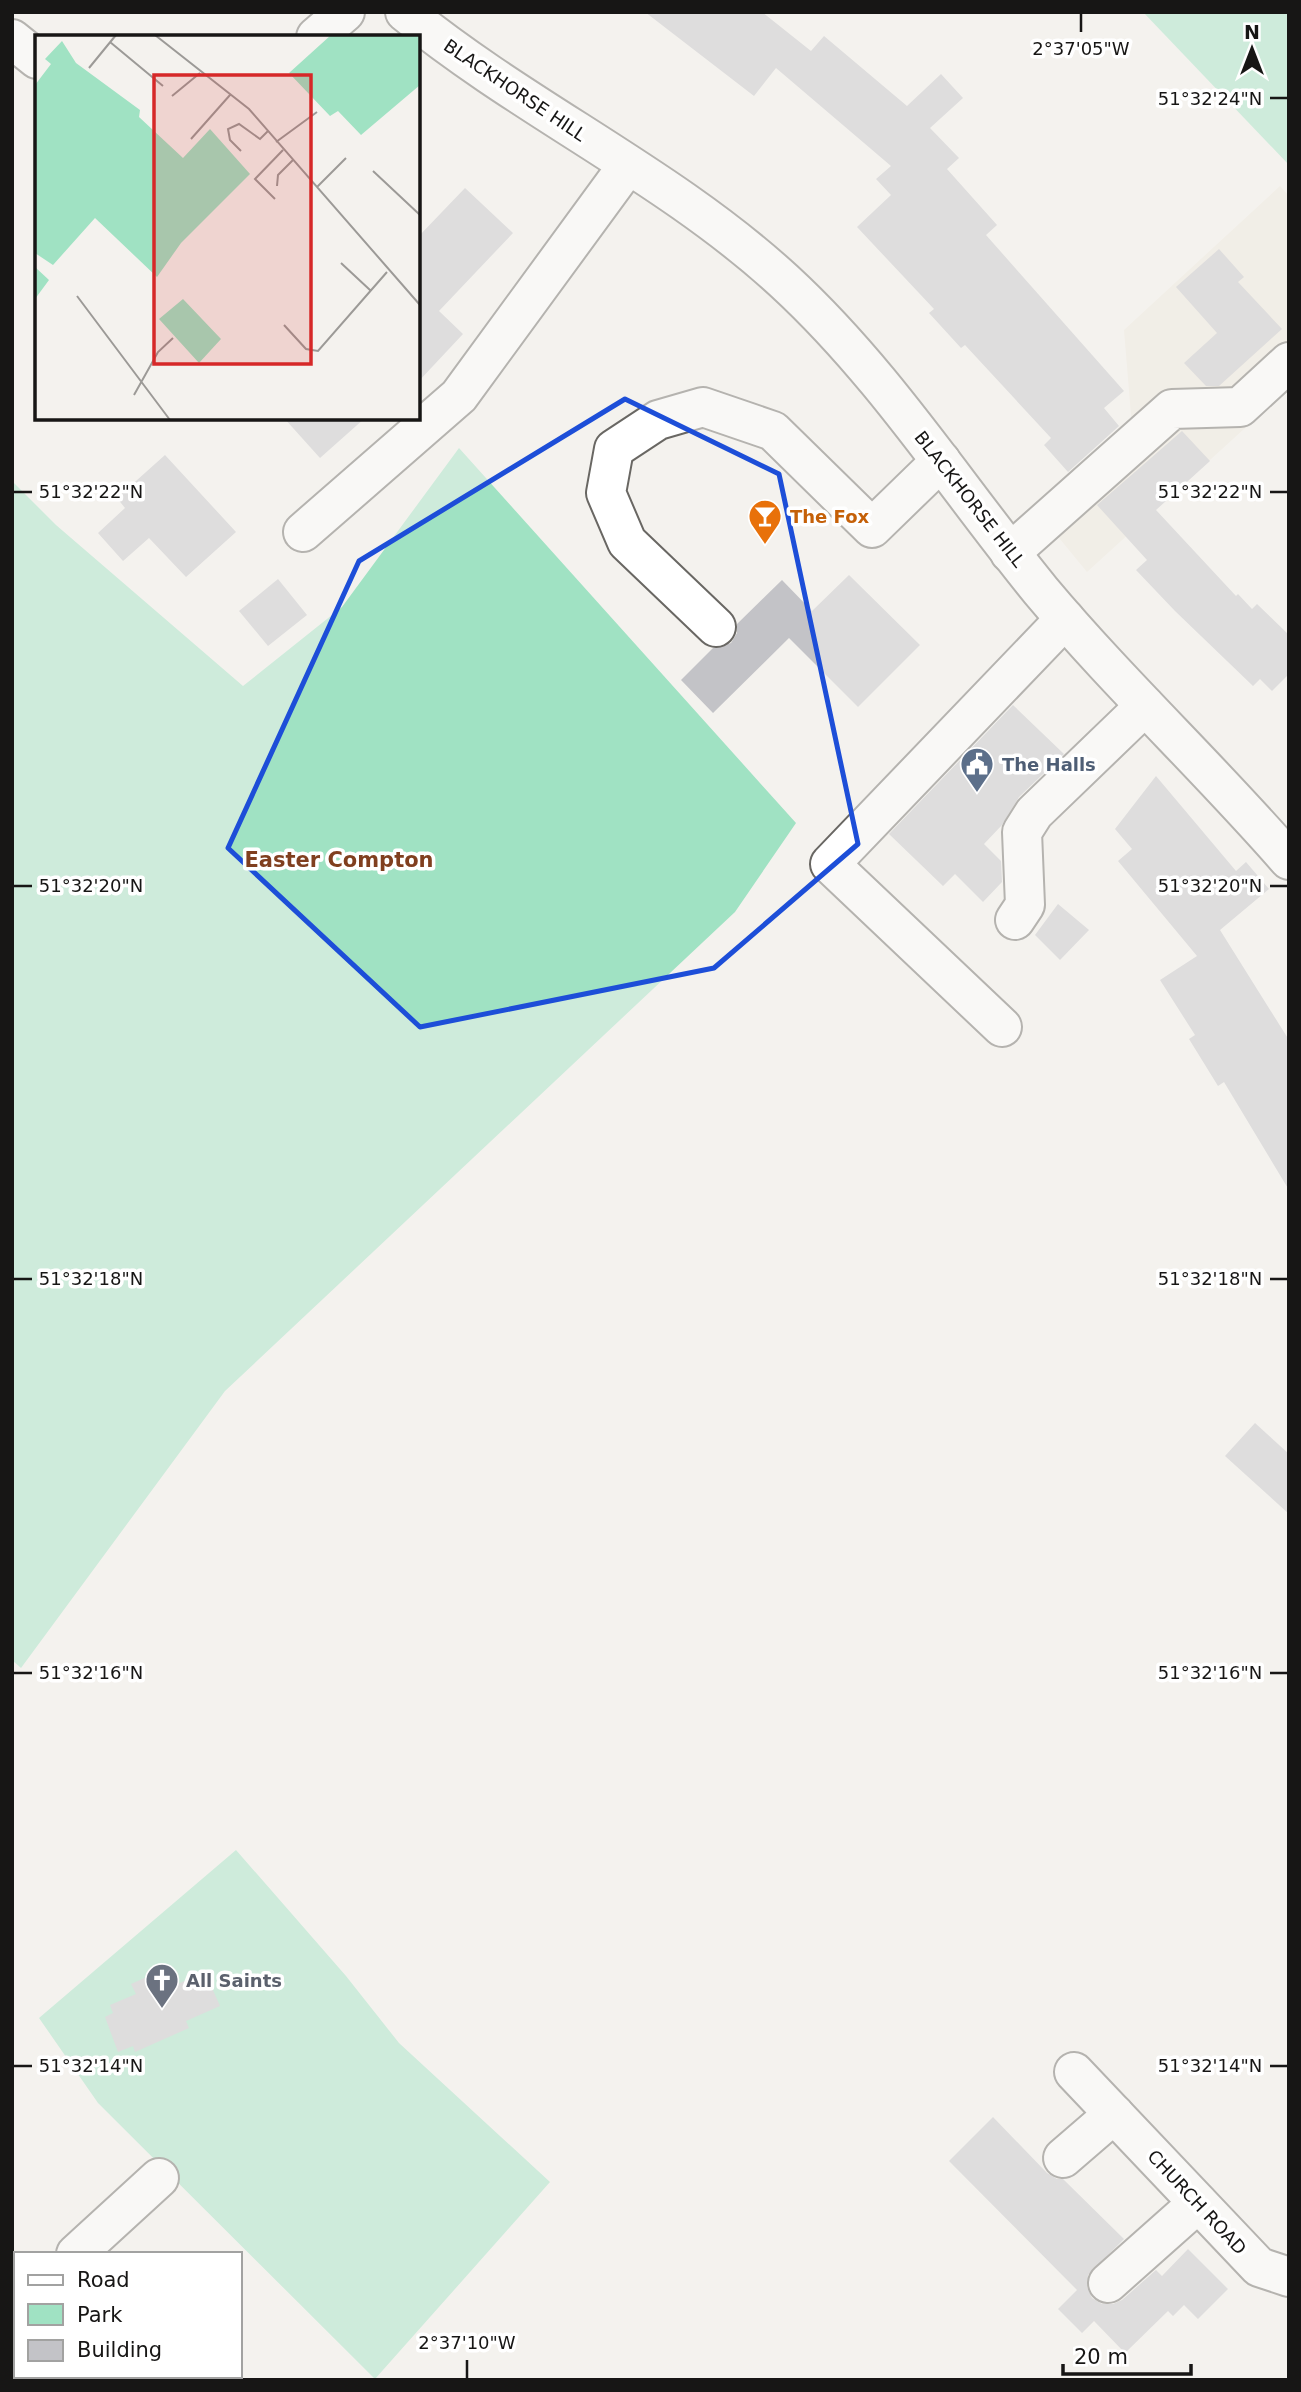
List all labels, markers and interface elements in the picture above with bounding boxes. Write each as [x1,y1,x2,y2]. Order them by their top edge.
north arrow [1217,14,1287,84]
text: N [1244,21,1260,43]
inset map [35,35,420,420]
street label: BLACKHORSE HILL [440,35,590,145]
text: 2°37'05"W [1032,38,1130,59]
text: 51°32'24"N [1158,88,1262,109]
street label: BLACKHORSE HILL [910,427,1030,571]
text: 51°32'22"N [39,481,143,502]
text: 51°32'22"N [1158,481,1262,502]
bar icon: The Fox [746,497,784,546]
place label: The Fox [790,506,870,527]
public building icon: The Halls [958,745,996,794]
place label: The Halls [1002,754,1096,775]
district label: Easter Compton [244,848,434,872]
text: 51°32'20"N [39,875,143,896]
text: 51°32'20"N [1158,875,1262,896]
text: 51°32'18"N [39,1268,143,1289]
text: 51°32'18"N [1158,1268,1262,1289]
text: 51°32'16"N [39,1662,143,1683]
text: 51°32'16"N [1158,1662,1262,1683]
church icon: All Saints [143,1961,181,2010]
place label: All Saints [186,1970,282,1991]
text: 51°32'14"N [39,2055,143,2076]
text: 51°32'14"N [1158,2055,1262,2076]
street label: CHURCH ROAD [1143,2145,1251,2259]
legend [14,2252,242,2378]
text: Road [77,2268,130,2292]
text: Park [77,2303,123,2327]
text: 2°37'10"W [418,2332,516,2353]
scale bar [1063,2332,1191,2376]
text: Building [77,2338,162,2362]
text: 20 m [1074,2345,1128,2369]

